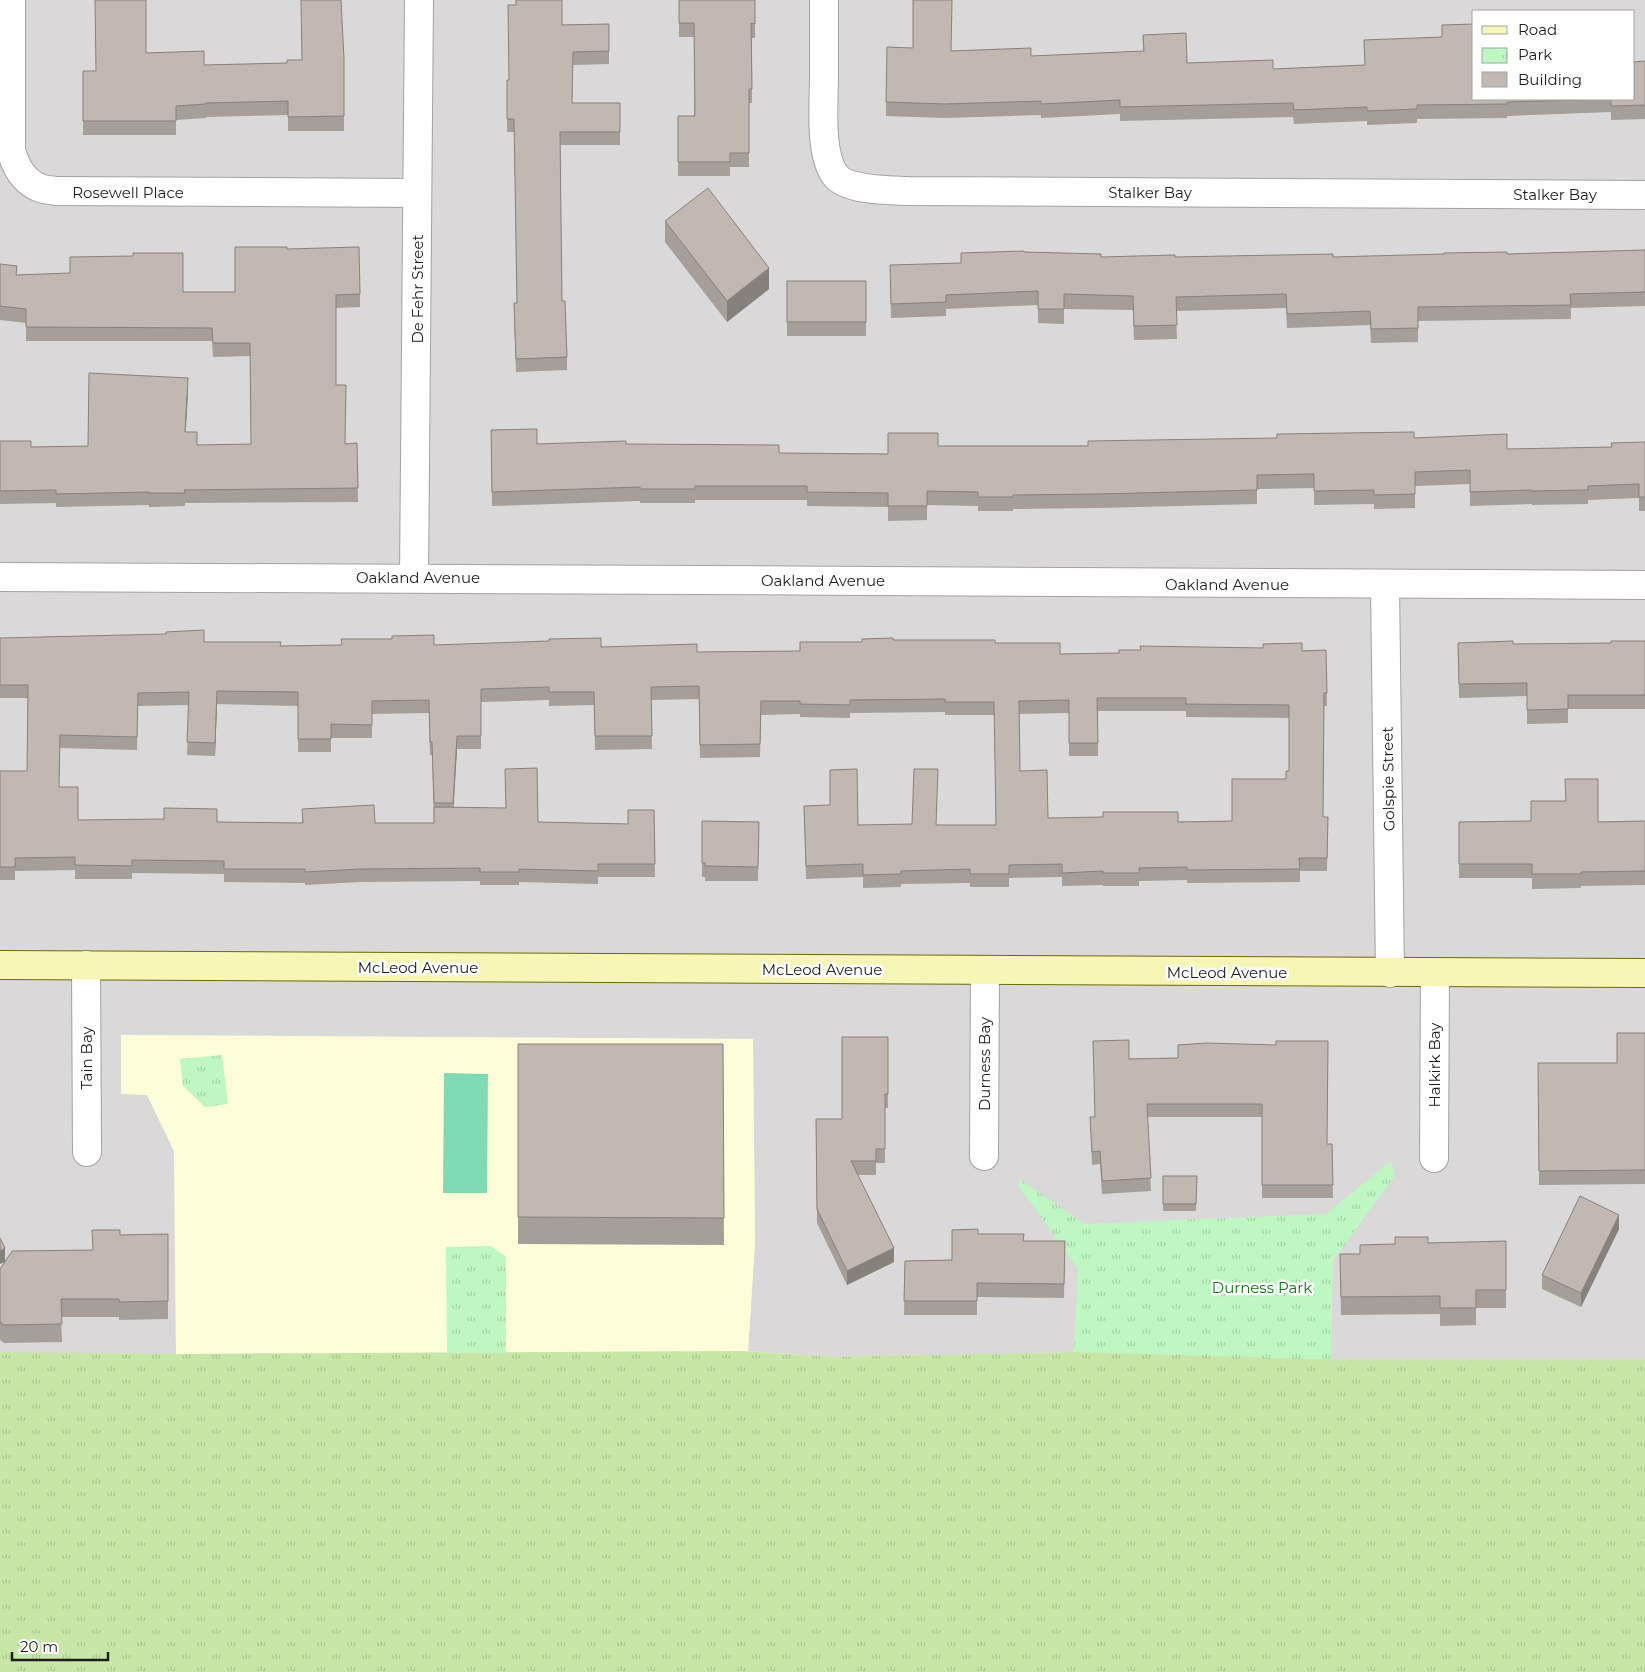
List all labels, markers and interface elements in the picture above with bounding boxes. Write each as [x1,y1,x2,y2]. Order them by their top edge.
legend [1472,10,1635,100]
text: Road [1518,20,1557,39]
text: Park [1518,45,1552,64]
text: Building [1518,70,1582,89]
street label: Rosewell Place [72,183,184,202]
street label: Stalker Bay [1108,183,1193,202]
street label: Stalker Bay [1513,185,1598,204]
street label: De Fehr Street [408,234,427,344]
street label: Oakland Avenue [356,568,480,587]
street label: Oakland Avenue [761,571,885,590]
street label: Oakland Avenue [1165,575,1289,594]
street label: Golspie Street [1378,726,1398,832]
street label: McLeod Avenue [358,958,478,977]
street label: McLeod Avenue [762,960,882,979]
street label: McLeod Avenue [1167,963,1287,982]
street label: Durness Bay [975,1016,994,1111]
street label: Halkirk Bay [1425,1022,1444,1107]
street label: Tain Bay [77,1026,96,1090]
park label: Durness Park [1212,1278,1312,1297]
scale bar [12,1630,109,1662]
text: 20 m [20,1637,58,1656]

